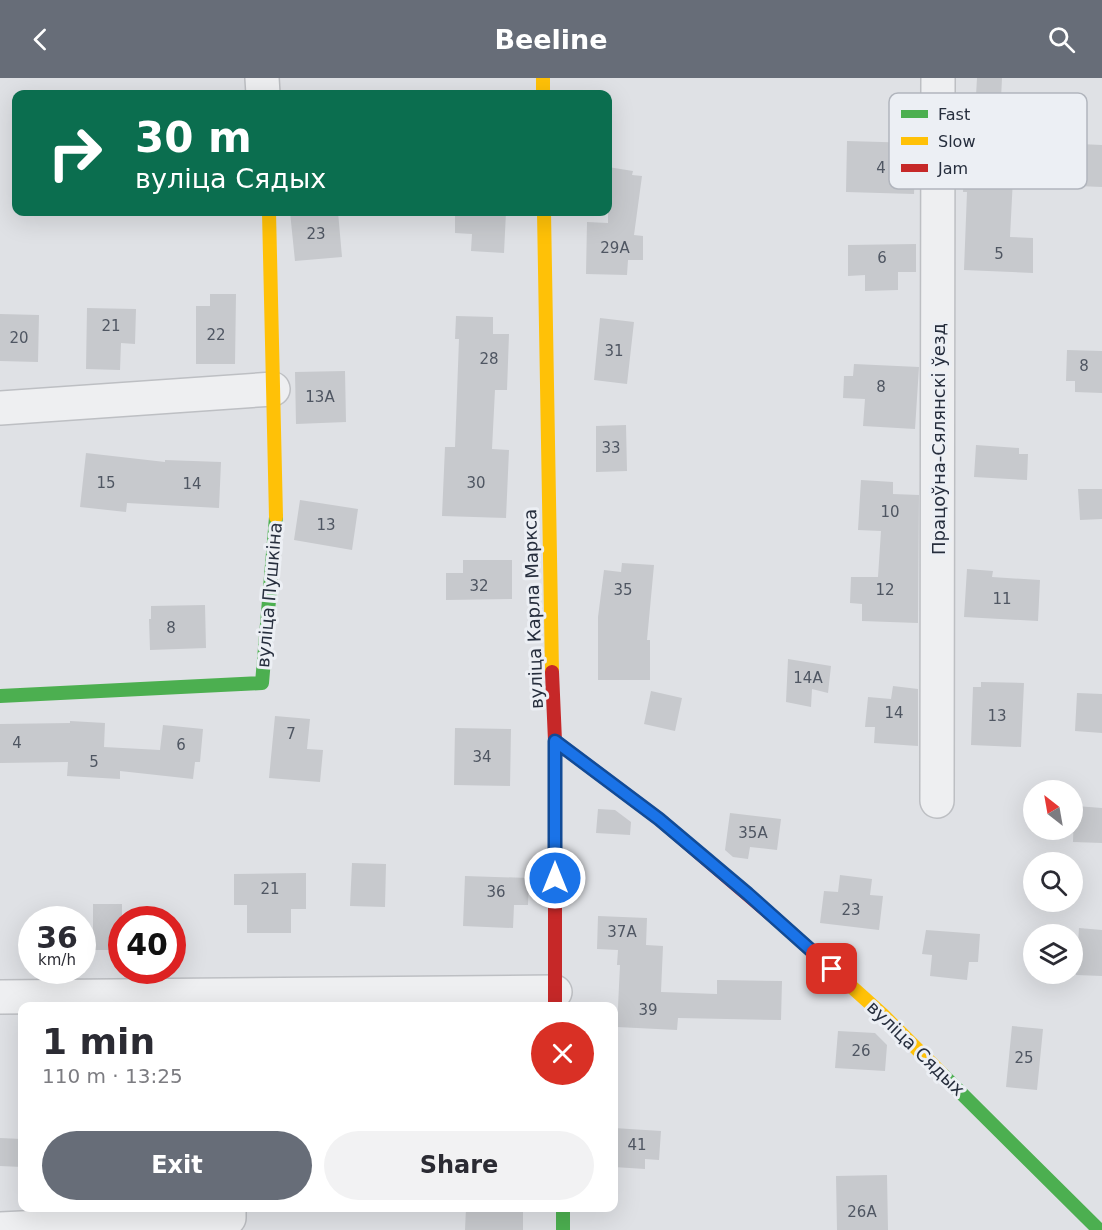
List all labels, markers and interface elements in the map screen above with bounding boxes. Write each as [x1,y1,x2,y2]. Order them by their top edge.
icon: back [24,23,57,56]
icon: search [1045,23,1078,56]
text: Beeline [494,24,608,55]
legend [889,93,1087,189]
text: Fast [938,105,970,124]
text: 30 m [135,113,252,162]
icon: right [36,114,114,192]
text: Slow [938,132,975,151]
house number: 4 [876,159,886,177]
text: Jam [937,159,968,178]
text: вуліца Сядых [135,163,326,194]
house number: 23 [306,225,326,243]
house number: 29А [600,239,630,257]
house number: 5 [994,245,1004,263]
house number: 6 [877,249,887,267]
house number: 21 [101,317,121,335]
street label: Працоўна-Сялянскі ўезд [928,323,949,555]
house number: 22 [206,326,226,344]
house number: 20 [9,329,29,347]
house number: 31 [604,342,624,360]
house number: 28 [479,350,499,368]
house number: 8 [1079,357,1089,375]
house number: 8 [876,378,886,396]
house number: 13А [305,388,335,406]
house number: 33 [601,439,621,457]
house number: 15 [96,474,116,492]
house number: 30 [466,474,486,492]
house number: 14 [182,475,202,493]
house number: 10 [880,503,900,521]
street label: вуліца Карла Маркса [519,509,547,709]
house number: 13 [316,516,336,534]
street label: вуліца Пушкіна [252,521,286,669]
house number: 32 [469,577,489,595]
house number: 35 [613,581,633,599]
house number: 12 [875,581,895,599]
house number: 11 [992,590,1012,608]
house number: 8 [166,619,176,637]
house number: 14А [793,669,823,687]
house number: 14 [884,704,904,722]
house number: 13 [987,707,1007,725]
house number: 7 [286,725,296,743]
house number: 4 [12,734,22,752]
house number: 6 [176,736,186,754]
house number: 34 [472,748,492,766]
house number: 5 [89,753,99,771]
north arrow [1023,780,1083,840]
map controls [1023,780,1083,984]
house number: 35А [738,824,768,842]
position arrow [523,846,587,910]
button: search [1023,852,1083,912]
house number: 21 [260,880,280,898]
house number: 36 [486,883,506,901]
house number: 23 [841,901,861,919]
speed limit sign: 40 [108,906,186,984]
text: 36 [36,920,78,955]
house number: 37А [607,923,637,941]
button: layers [1023,924,1083,984]
pin [806,943,857,994]
text: km/h [38,951,76,969]
icon: arrive [815,952,848,985]
street label: вуліца Сядых [863,996,969,1100]
house number: 39 [638,1001,658,1019]
text: 1 min [42,1021,155,1062]
button: close [531,1022,594,1085]
house number: 26 [851,1042,871,1060]
house number: 25 [1014,1049,1034,1067]
text: 110 m · 13:25 [42,1064,183,1088]
button: Exit [42,1131,312,1200]
button: Share [324,1131,594,1200]
house number: 41 [627,1136,647,1154]
house number: 26А [847,1203,877,1221]

